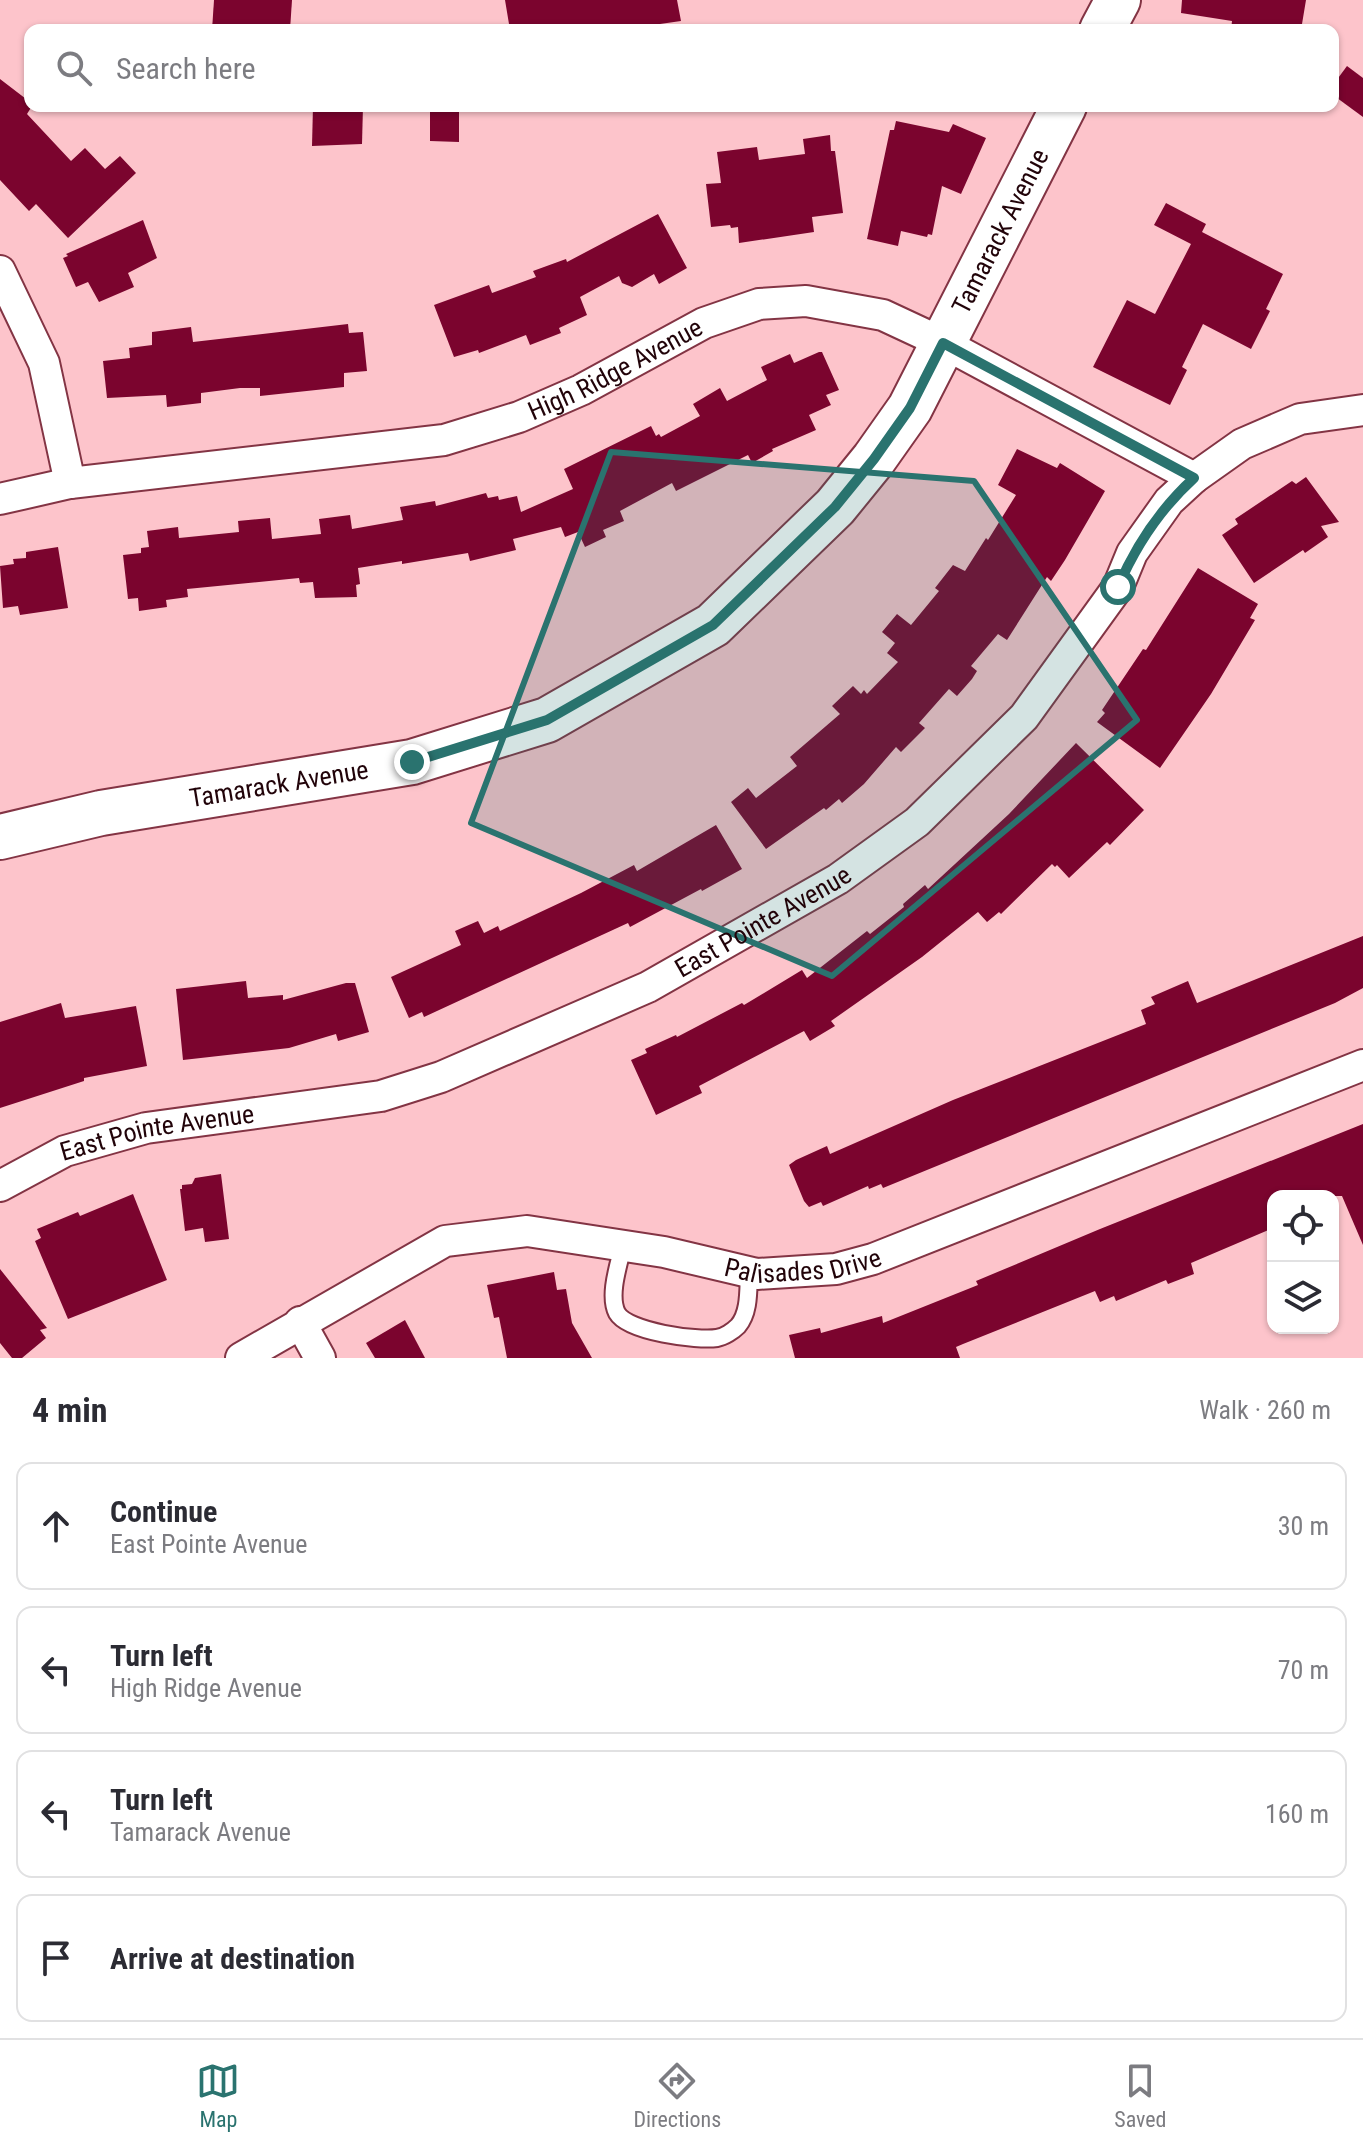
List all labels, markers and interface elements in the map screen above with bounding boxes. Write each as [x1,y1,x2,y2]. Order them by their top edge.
search box [24,24,1339,112]
icon: search [52,46,96,90]
text: Search here [116,51,256,86]
street label: Tamarack Avenue [946,144,1055,319]
street label: High Ridge Avenue [523,312,707,426]
route start [1100,569,1136,605]
route end [394,744,430,780]
street label: Tamarack Avenue [187,754,371,813]
street label: East Pointe Avenue [670,860,857,984]
street label: East Pointe Avenue [56,1098,256,1167]
map controls [1267,1190,1339,1334]
button: locate [1267,1190,1339,1262]
street label: Palisades Drive [722,1242,885,1289]
button: layers [1267,1262,1339,1334]
text: 4 min [32,1390,108,1430]
text: Walk · 260 m [1199,1395,1331,1425]
text: Continue [110,1494,217,1529]
icon: ahead [34,1504,78,1548]
text: 30 m [1278,1511,1329,1541]
text: East Pointe Avenue [110,1529,307,1559]
text: Turn left [110,1638,213,1673]
icon: left [34,1648,78,1692]
text: 70 m [1278,1655,1329,1685]
text: High Ridge Avenue [110,1673,302,1703]
text: Turn left [110,1782,213,1817]
icon: left [34,1792,78,1836]
text: 160 m [1265,1799,1329,1829]
text: Tamarack Avenue [110,1817,291,1847]
icon: arrive [34,1936,78,1980]
text: Arrive at destination [110,1941,355,1976]
tab: Map [196,2059,240,2132]
tab: Directions [633,2059,721,2132]
tab: Saved [1114,2059,1167,2132]

